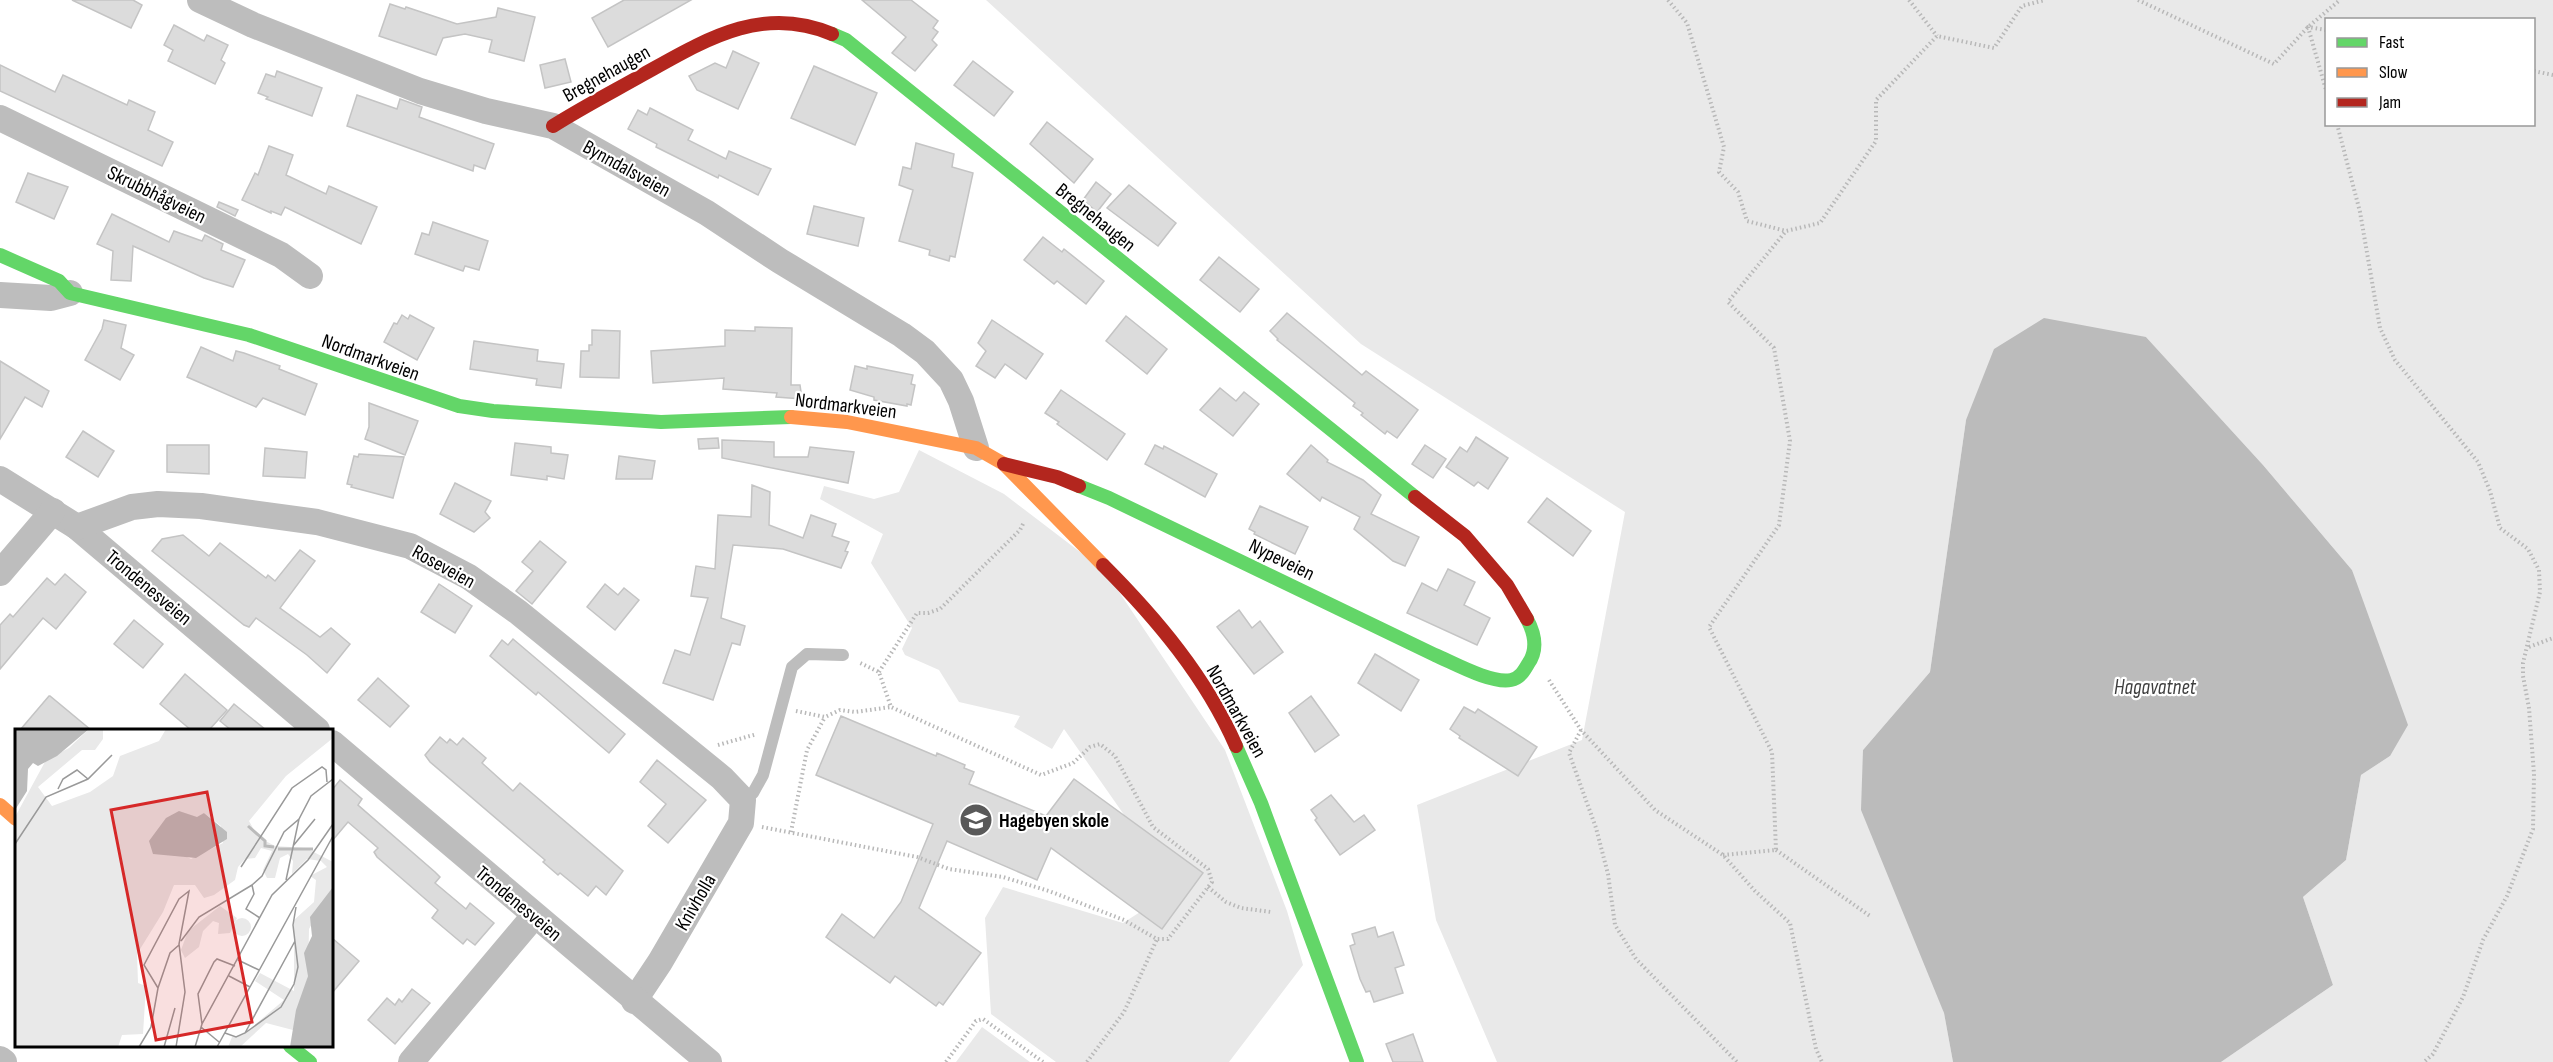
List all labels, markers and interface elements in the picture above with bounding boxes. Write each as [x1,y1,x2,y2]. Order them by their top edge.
legend [2325,18,2535,126]
text: Fast [2379,32,2405,53]
street label: Bregnehaugen [559,40,654,108]
text: Slow [2379,62,2408,83]
text: Jam [2378,92,2401,113]
street label: Bynndalsveien [579,135,674,203]
street label: Skrubbhågveien [103,161,210,229]
street label: Bregnehaugen [1050,178,1140,257]
street label: Nordmarkveien [319,329,423,387]
street label: Nordmarkveien [794,388,898,424]
street label: Nypeveien [1245,534,1318,586]
street label: Roseveien [408,540,479,594]
street label: Trondenesveien [100,545,196,631]
street label: Nordmarkveien [1201,661,1271,762]
water label: Hagavatnet [2114,675,2197,700]
inset map [15,729,333,1047]
school or university icon: Hagebyen skole [958,802,994,838]
place label: Hagebyen skole [999,809,1109,833]
street label: Trondenesveien [470,861,566,947]
street label: Knivholla [670,870,722,935]

